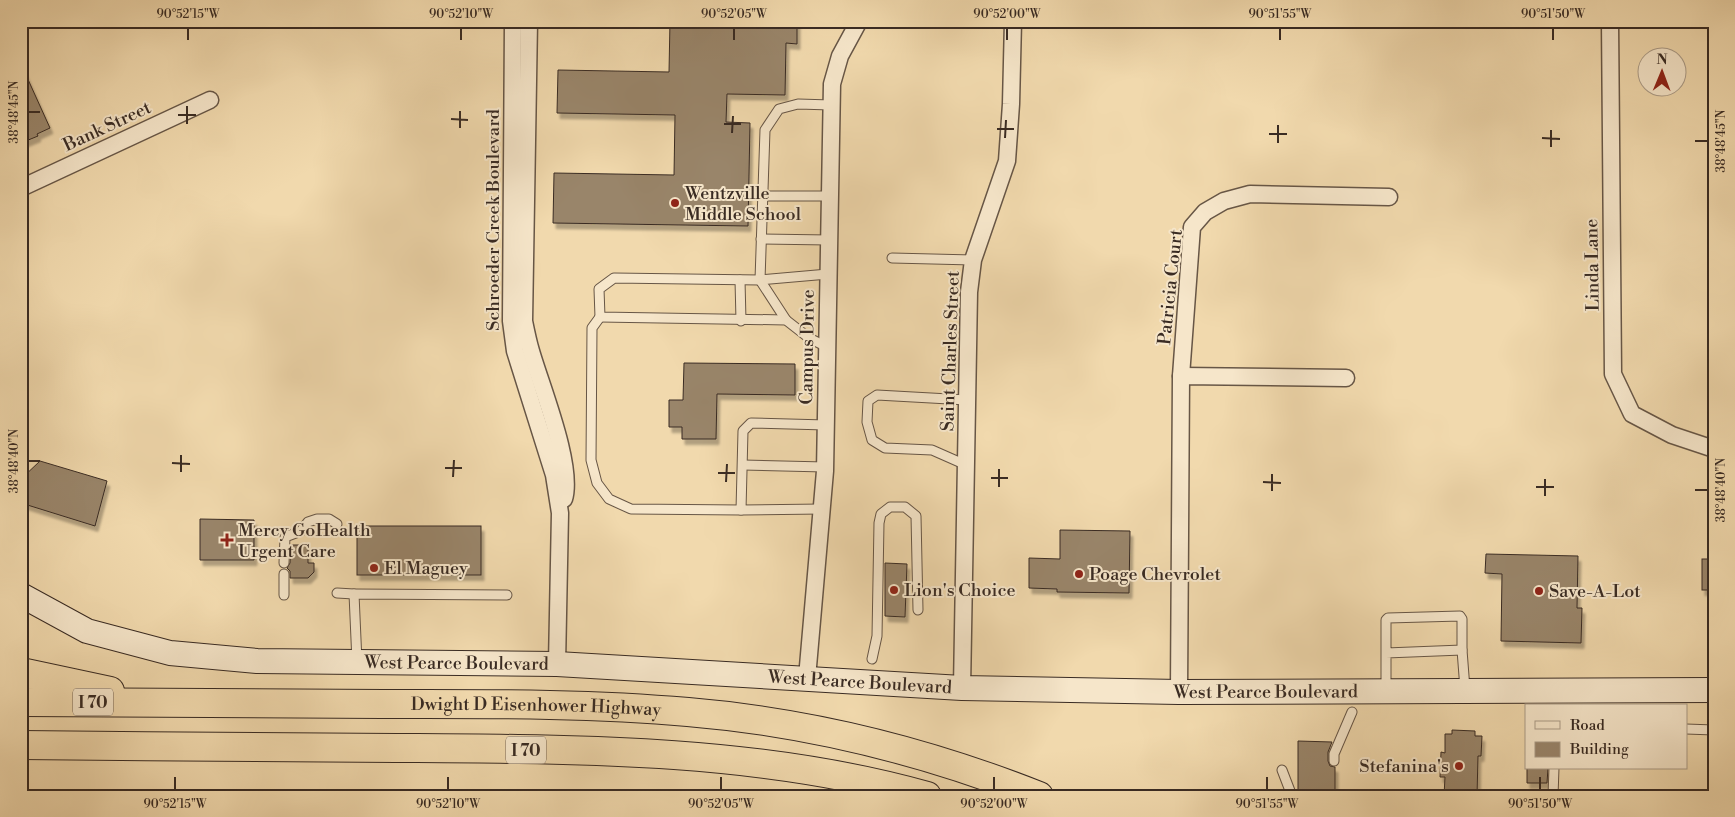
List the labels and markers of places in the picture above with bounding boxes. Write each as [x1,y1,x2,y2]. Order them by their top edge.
place label: Wentzville Middle School [684,182,802,226]
marker: Wentzville Middle School [669,197,681,209]
place label: Mercy GoHealth Urgent Care [238,519,371,563]
marker: Mercy GoHealth Urgent Care [220,533,234,547]
place label: El Maguey [384,557,468,580]
marker: El Maguey [368,562,380,574]
place label: Poage Chevrolet [1089,563,1221,586]
marker: Poage Chevrolet [1073,568,1085,580]
place label: Lion's Choice [904,579,1016,602]
place label: Save-A-Lot [1549,580,1641,603]
marker: Lion's Choice [888,584,900,596]
marker: Save-A-Lot [1533,585,1545,597]
place label: Stefanina's [1359,755,1449,778]
marker: Stefanina's [1453,760,1465,772]

